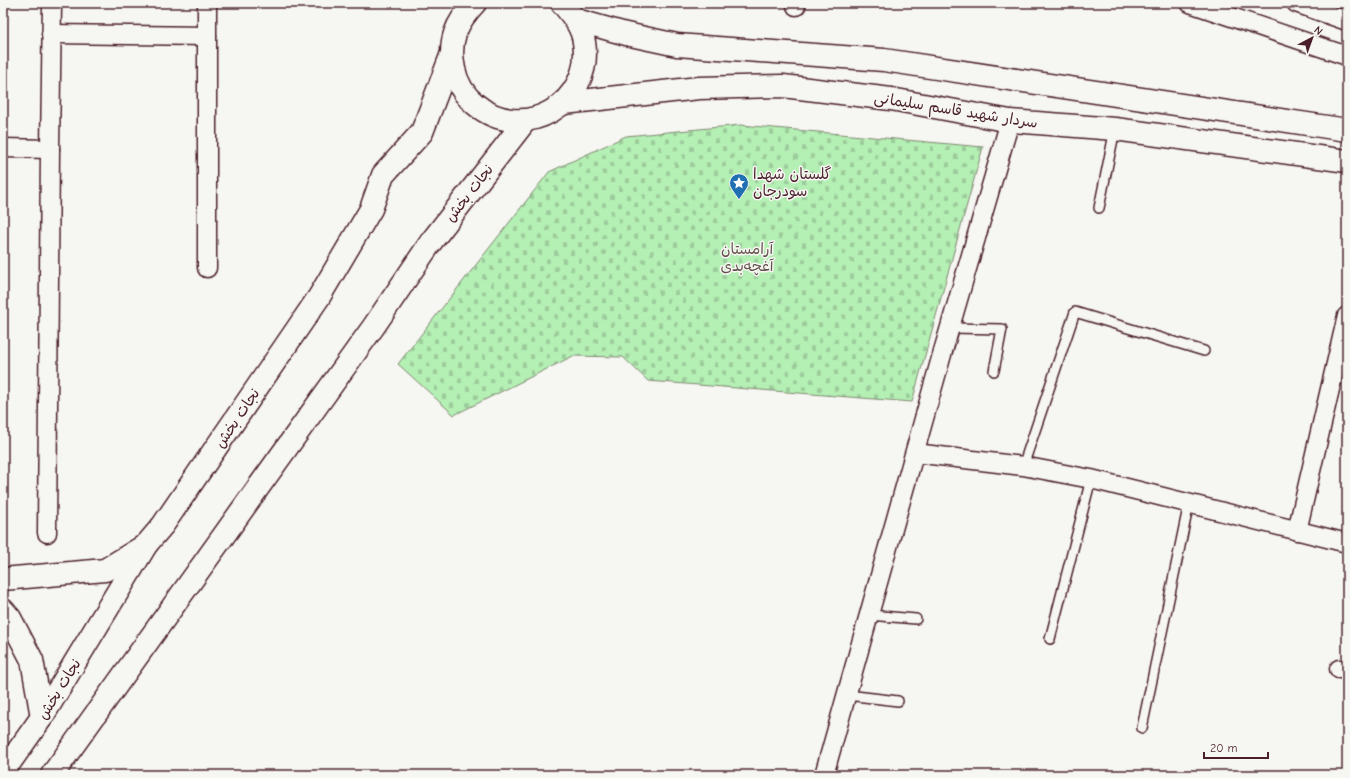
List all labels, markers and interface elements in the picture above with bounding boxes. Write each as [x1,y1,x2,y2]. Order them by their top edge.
north arrow [1292,18,1332,58]
text: N [1311,24,1325,38]
street label: سردار شهید قاسم سلیمانی [872,88,1039,135]
street label: نجات بخش [441,161,497,225]
place label: گلستان شهدا سودرجان [753,165,832,200]
place icon: گلستان شهدا سودرجان [728,172,750,200]
park label: آرامستان آغچه‌بدی [721,240,775,276]
street label: نجات بخش [211,385,263,451]
street label: نجات بخش [33,655,85,723]
scale bar [1204,734,1268,760]
text: 20 m [1210,741,1238,755]

